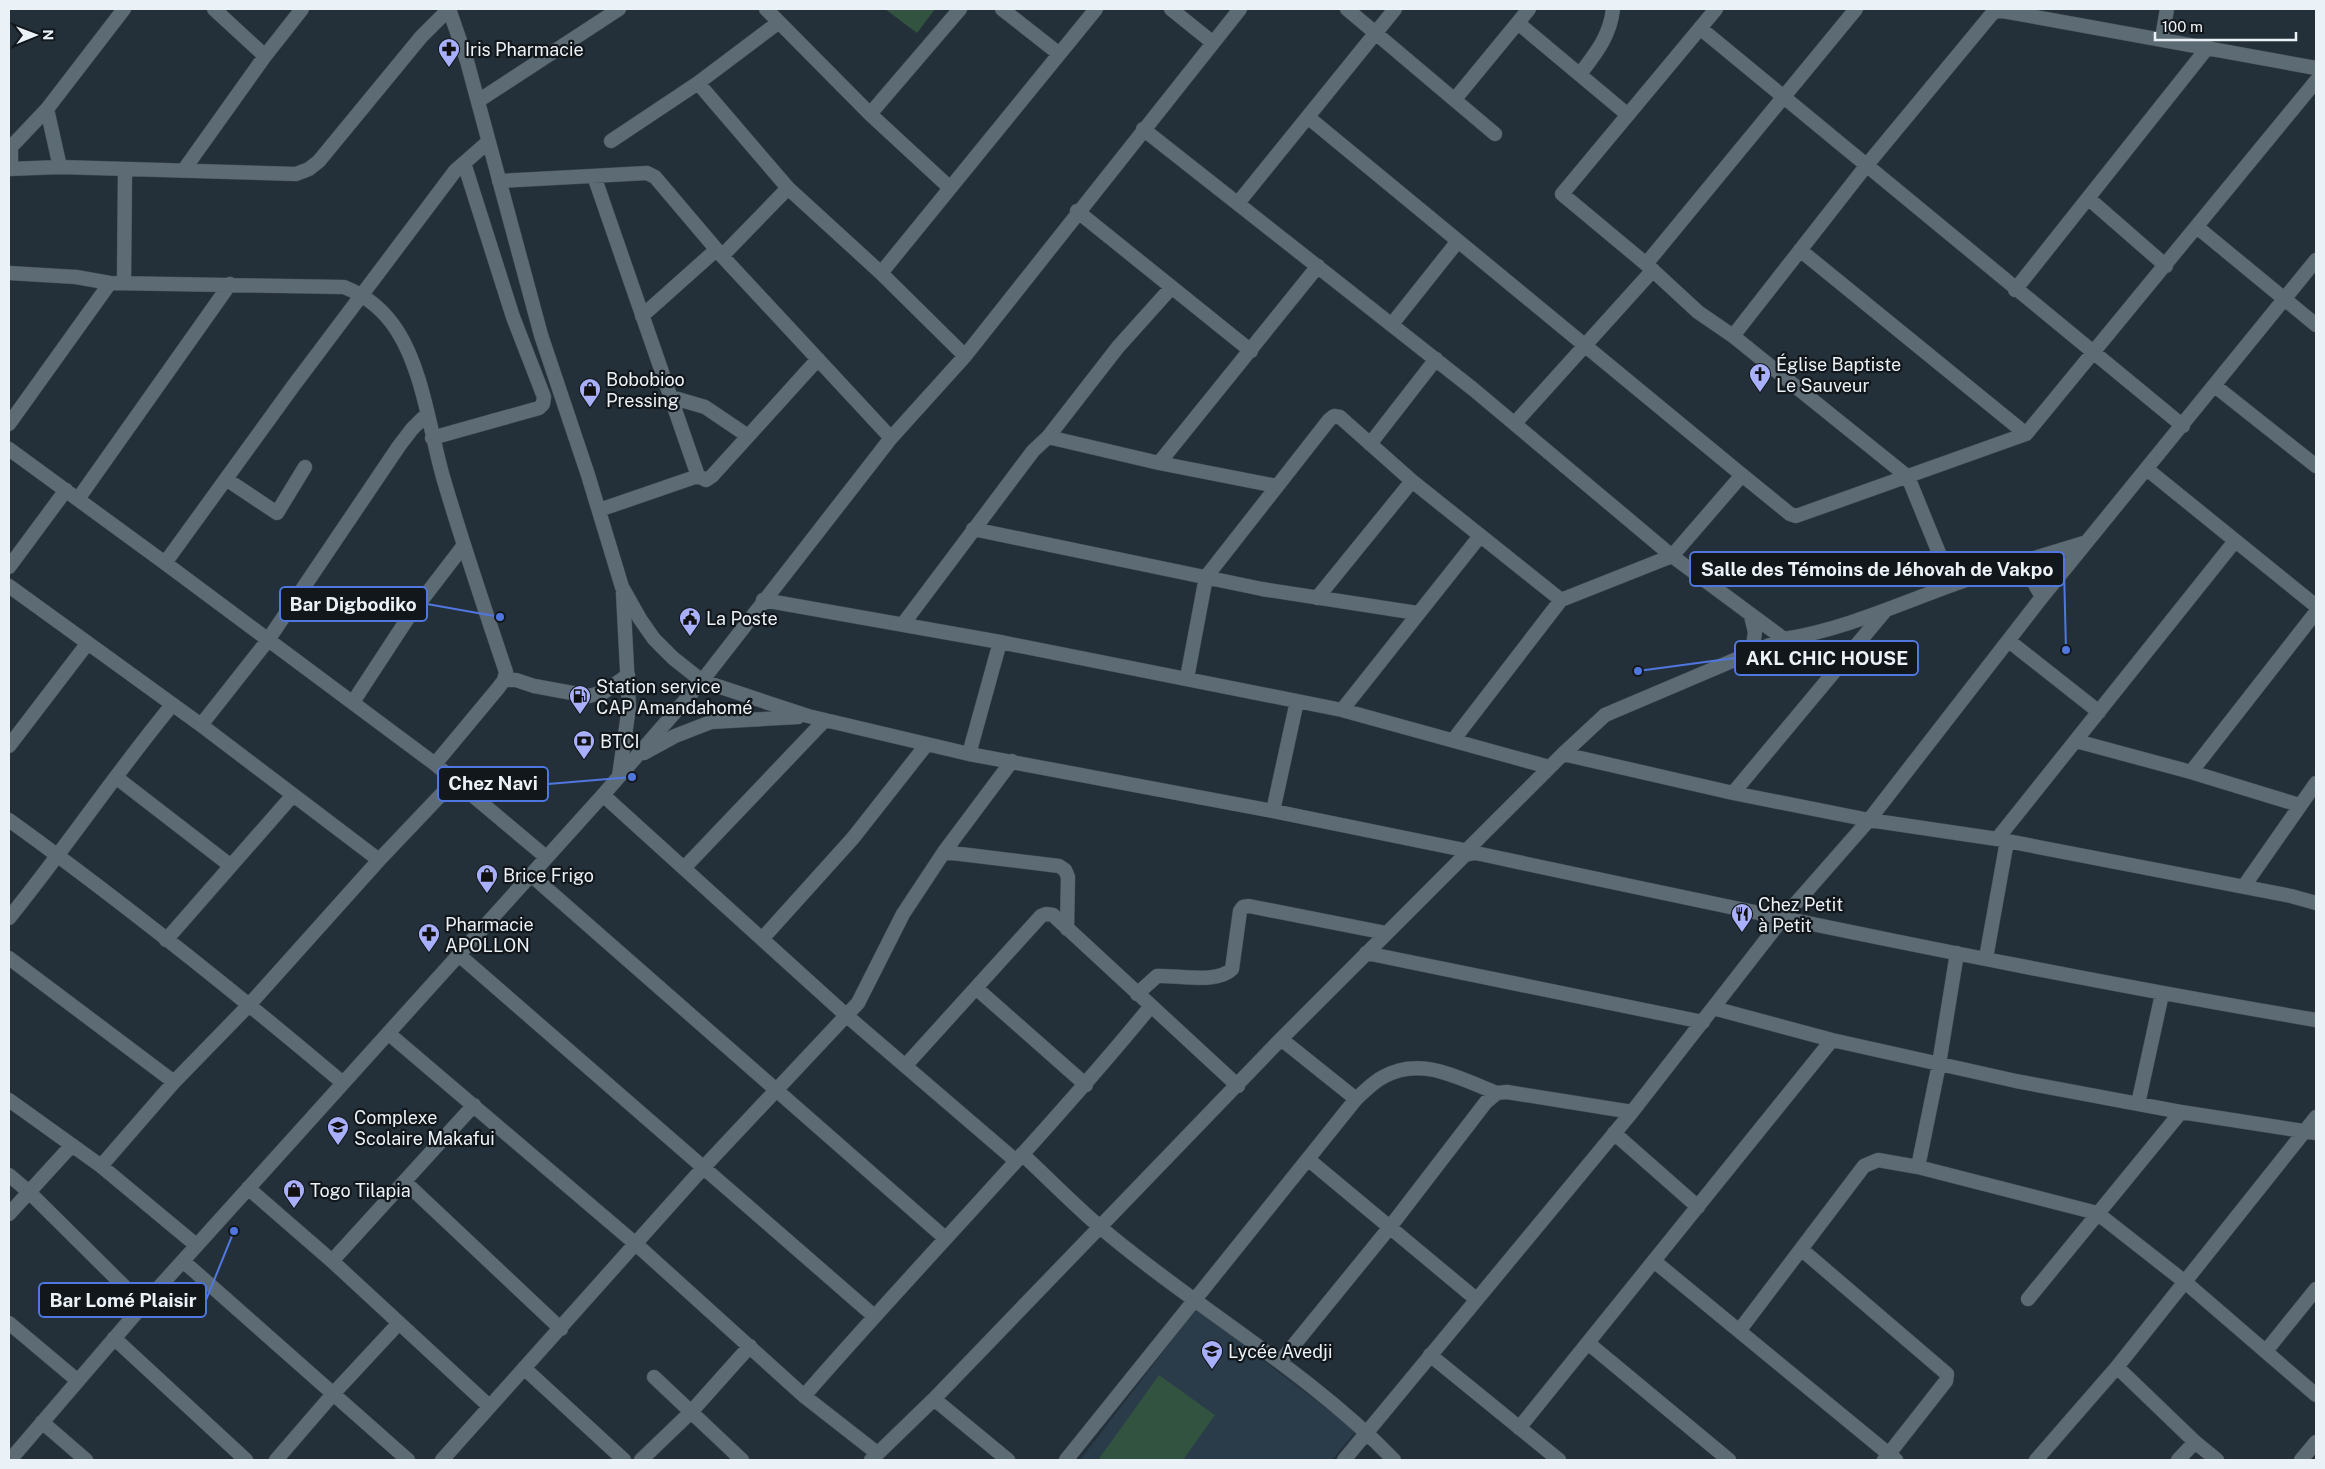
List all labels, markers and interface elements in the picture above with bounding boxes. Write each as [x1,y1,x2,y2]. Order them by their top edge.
north arrow [10,10,60,60]
scale bar [2155,10,2296,42]
text: 100 m [2162,18,2203,35]
text: N [40,29,56,40]
pharmacy icon: Iris Pharmacie [437,37,461,68]
place label: Iris Pharmacie [465,39,584,60]
place label: Église Baptiste Le Sauveur [1776,353,1901,396]
church icon: Église Baptiste Le Sauveur [1748,362,1772,393]
place label: Bobobioo Pressing [606,369,685,411]
shop icon: Bobobioo Pressing [578,377,602,408]
callout: Salle des Témoins de Jéhovah de Vakpo [1690,552,2064,586]
text: Salle des Témoins de Jéhovah de Vakpo [1701,558,2053,580]
callout: Bar Digbodiko [280,587,427,621]
text: Bar Digbodiko [289,593,417,615]
public building icon: La Poste [678,606,702,637]
place label: La Poste [706,608,778,629]
callout: AKL CHIC HOUSE [1735,641,1918,675]
text: AKL CHIC HOUSE [1746,647,1908,669]
place label: Station service CAP Amandahomé [596,676,752,718]
fuel station icon: Station service CAP Amandahomé [568,684,592,715]
bank icon: BTCI [572,729,596,760]
place label: BTCI [600,731,640,752]
callout: Chez Navi [438,767,548,801]
text: Chez Navi [448,772,538,794]
shop icon: Brice Frigo [475,863,499,894]
place label: Brice Frigo [503,865,594,886]
place label: Chez Petit à Petit [1758,894,1843,936]
restaurant icon: Chez Petit à Petit [1730,902,1754,933]
place label: Pharmacie APOLLON [445,914,534,956]
pharmacy icon: Pharmacie APOLLON [417,922,441,953]
place label: Complexe Scolaire Makafui [354,1107,495,1149]
school or university icon: Complexe Scolaire Makafui [326,1115,350,1146]
shop icon: Togo Tilapia [282,1178,306,1209]
place label: Togo Tilapia [310,1180,411,1201]
callout: Bar Lomé Plaisir [39,1283,206,1317]
text: Bar Lomé Plaisir [49,1289,197,1311]
school or university icon: Lycée Avedji [1200,1339,1224,1370]
place label: Lycée Avedji [1228,1341,1332,1362]

